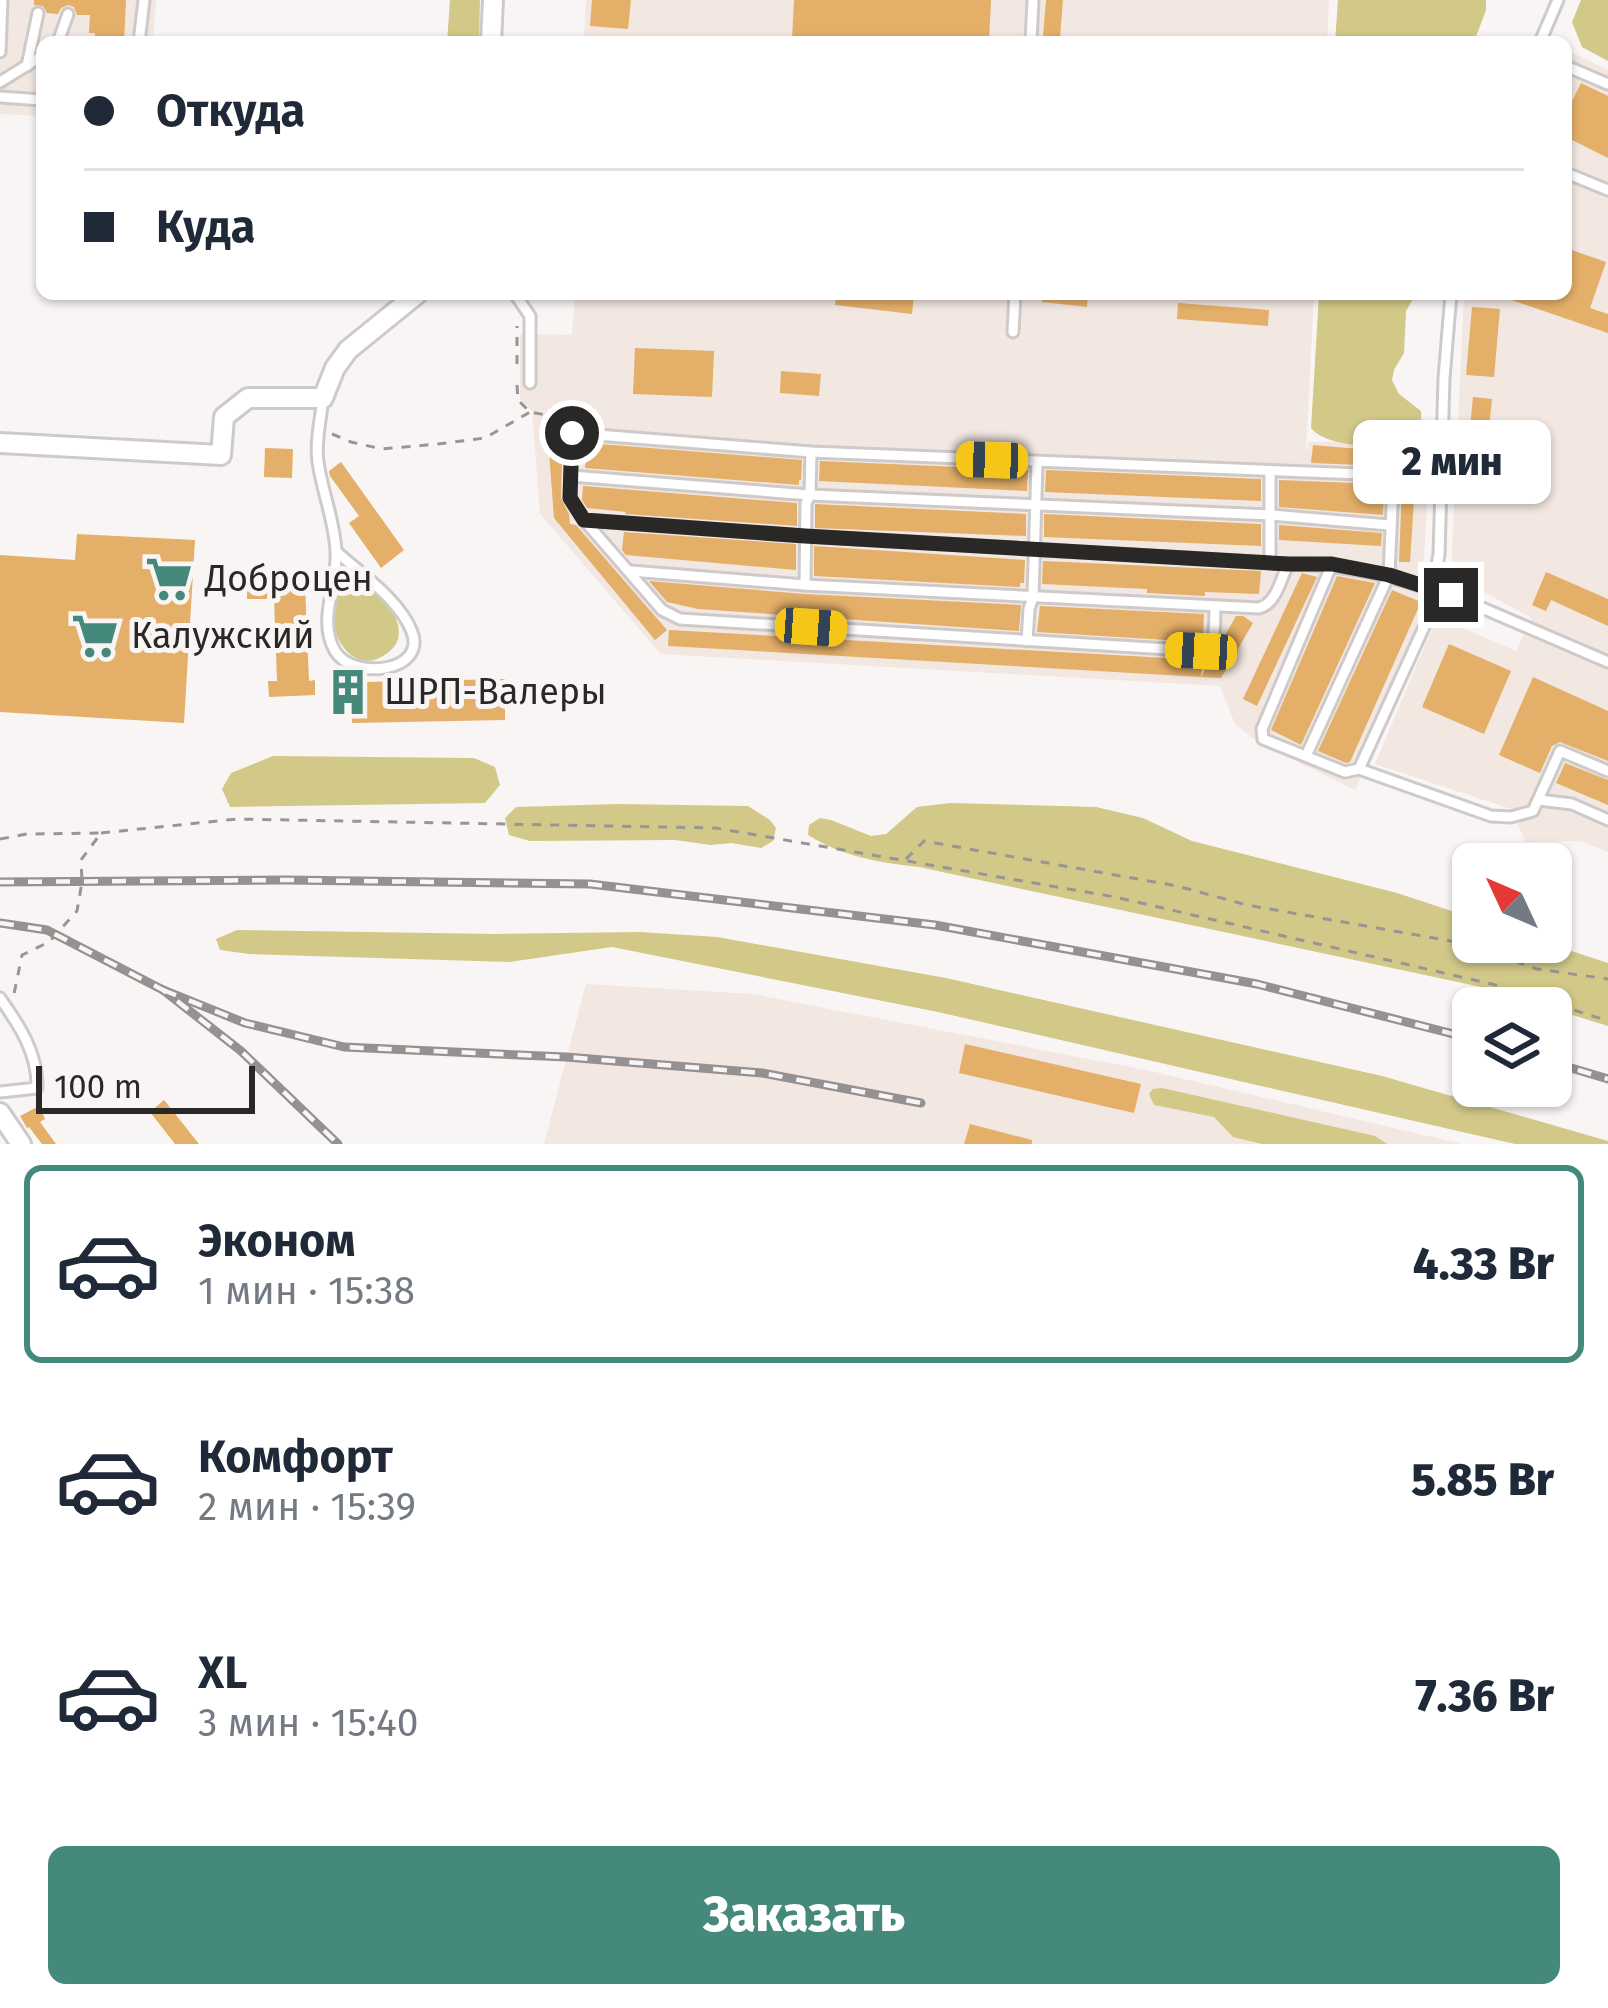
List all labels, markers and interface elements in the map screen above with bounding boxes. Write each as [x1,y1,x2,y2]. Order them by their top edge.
text: Откуда [156,84,305,138]
text: Куда [156,200,256,254]
route start [545,406,599,460]
callout: 2 мин [1352,421,1550,505]
text: 2 мин [1401,439,1503,485]
car [955,441,1029,479]
supermarket icon: Доброцен [144,554,194,604]
place label: Доброцен [204,557,373,601]
route end [1424,568,1478,622]
car [774,607,848,647]
supermarket icon: Калужский [70,611,120,661]
place label: Калужский [131,614,315,658]
car [1164,631,1238,671]
building icon: ШРП-Валеры [323,667,373,717]
place label: ШРП-Валеры [384,670,607,714]
north arrow [1452,843,1572,963]
map controls [1452,843,1572,1107]
button: layers [1452,987,1572,1107]
scale bar [36,1060,255,1113]
text: 100 m [54,1067,142,1107]
icon: car [54,1210,162,1318]
text: Эконом [198,1214,356,1268]
text: 4.33 Br [1413,1237,1554,1291]
text: 1 мин · 15:38 [198,1268,415,1314]
icon: car [54,1426,162,1534]
text: Комфорт [198,1430,393,1484]
text: 5.85 Br [1411,1453,1554,1507]
text: 2 мин · 15:39 [198,1484,416,1530]
icon: car [54,1642,162,1750]
text: XL [198,1646,247,1700]
text: 7.36 Br [1415,1669,1554,1723]
text: 3 мин · 15:40 [198,1700,419,1746]
button: Заказать [48,1846,1560,1984]

